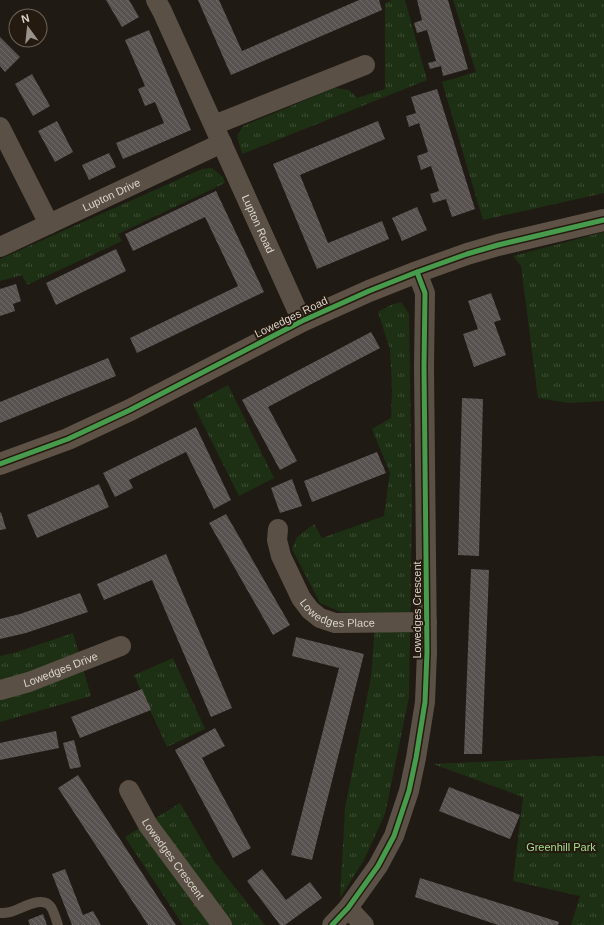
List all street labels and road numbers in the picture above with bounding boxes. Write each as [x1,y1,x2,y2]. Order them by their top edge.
street label: Lupton Drive [81,176,142,213]
street label: Lupton Road [240,193,277,255]
street label: Lowedges Road [253,294,329,340]
street label: Lowedges Crescent [411,561,423,659]
street label: Lowedges Place [298,596,375,629]
street label: Lowedges Drive [22,650,100,689]
street label: Lowedges Crescent [140,816,207,902]

